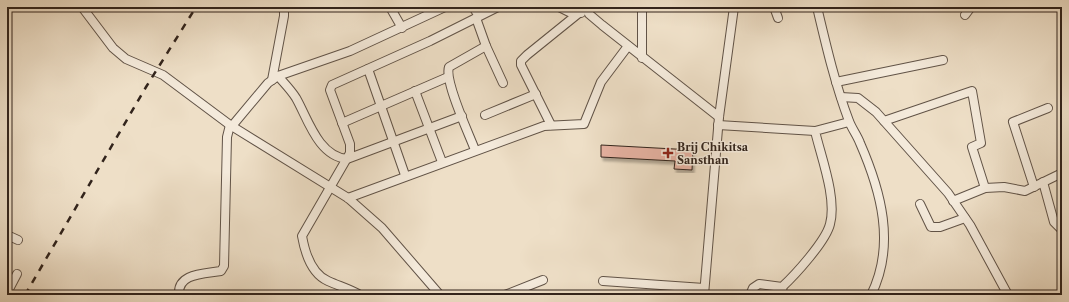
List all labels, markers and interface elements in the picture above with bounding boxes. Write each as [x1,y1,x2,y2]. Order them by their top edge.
place label: Brij Chikitsa Sansthan [677,140,749,167]
marker: Brij Chikitsa Sansthan [662,147,674,159]

